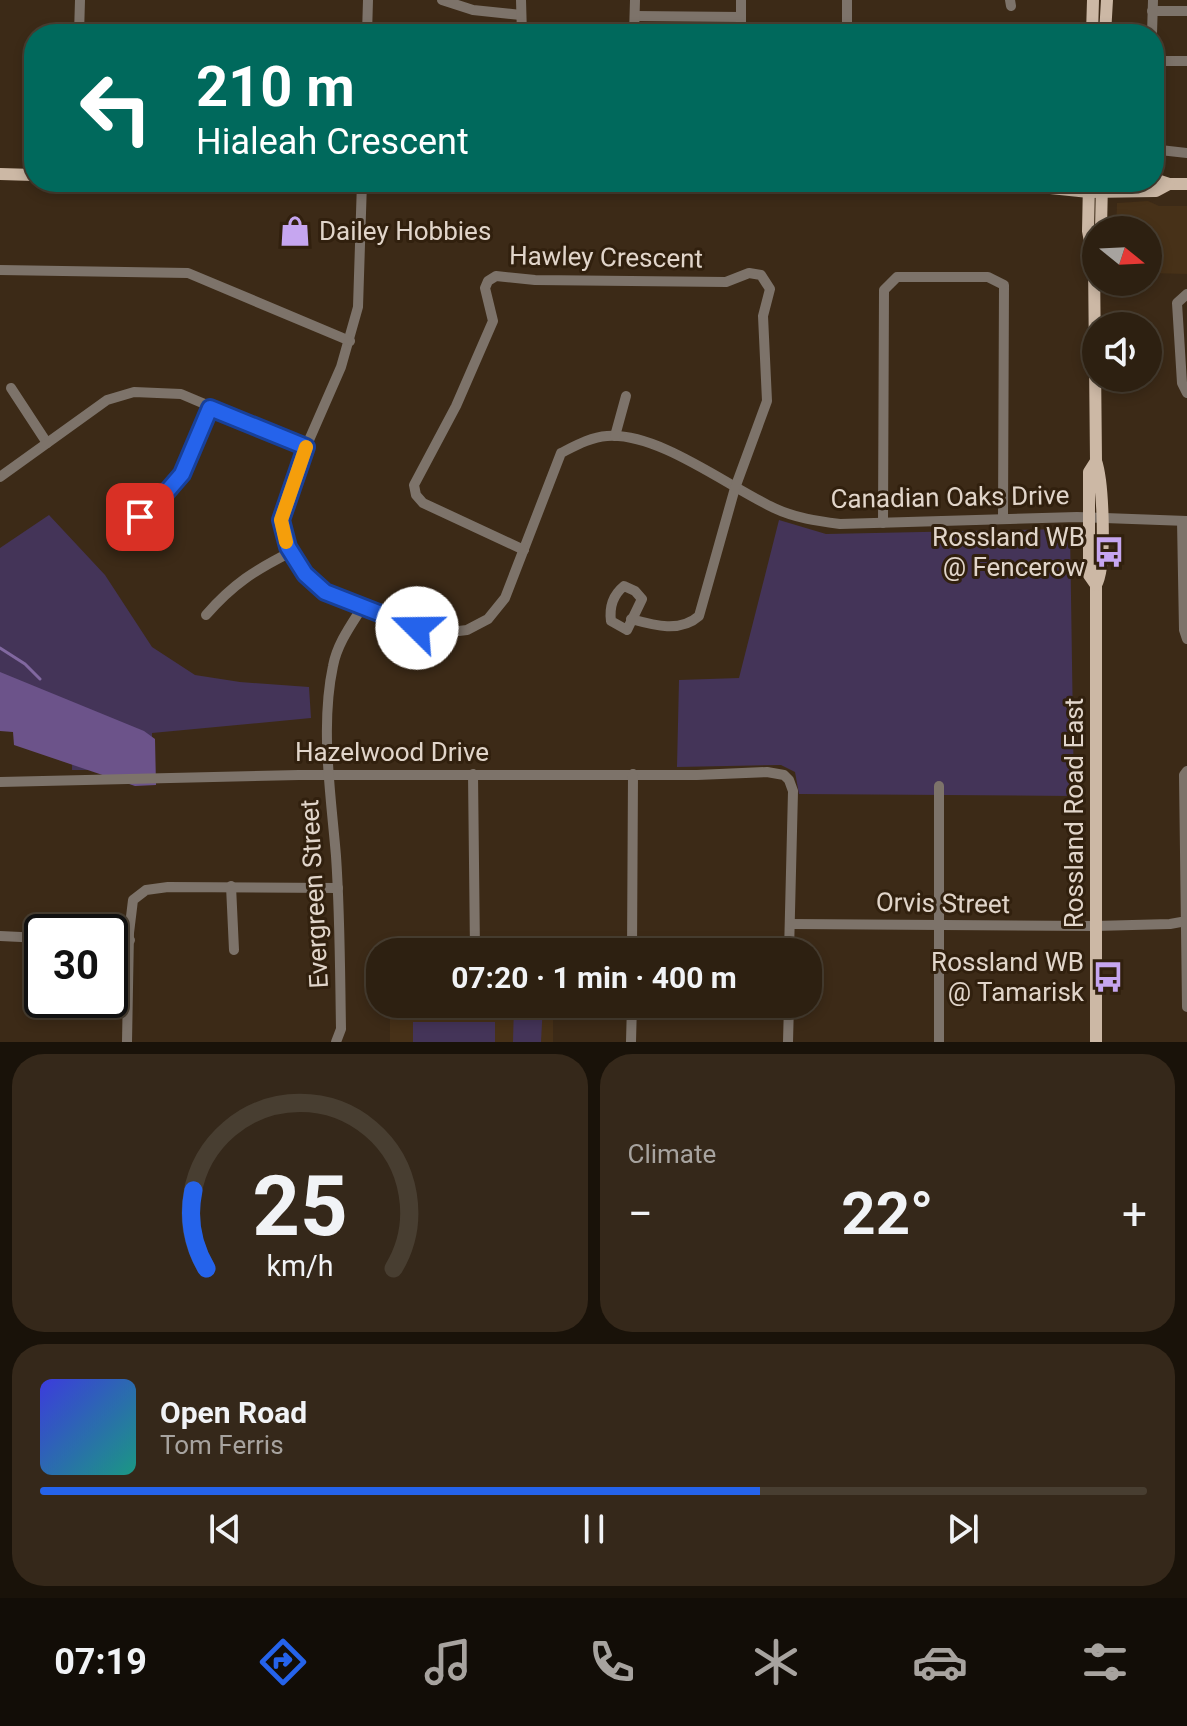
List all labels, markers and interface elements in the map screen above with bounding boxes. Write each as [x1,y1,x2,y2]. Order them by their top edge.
text: 210 m [196,54,355,120]
icon: left [64,56,168,160]
text: Hialeah Crescent [196,121,469,163]
shop icon: Dailey Hobbies [278,214,312,248]
place label: Dailey Hobbies [319,216,491,246]
north arrow [1082,216,1162,296]
map controls [1082,216,1162,392]
street label: Hawley Crescent [509,240,703,274]
button: sound [1082,312,1162,392]
street label: Canadian Oaks Drive [830,480,1070,514]
pin [106,483,174,551]
icon: arrive [118,495,162,539]
place label: Rossland WB @ Fencerow [932,522,1085,582]
bus stop icon: Rossland WB @ Fencerow [1092,535,1126,569]
position arrow [375,586,459,670]
street label: Rossland Road East [1059,698,1089,928]
street label: Hazelwood Drive [295,737,489,767]
street label: Evergreen Street [294,799,334,989]
street label: Orvis Street [876,887,1010,919]
speed limit sign: 30 [24,914,128,1018]
place label: Rossland WB @ Tamarisk [931,947,1085,1007]
text: 07:20 · 1 min · 400 m [451,960,737,995]
bus stop icon: Rossland WB @ Tamarisk [1091,960,1125,994]
text: Climate [628,1139,716,1169]
text: 25 [252,1158,347,1255]
text: 22° [841,1178,933,1249]
text: − [628,1188,653,1240]
text: + [1122,1188,1147,1240]
text: km/h [266,1249,333,1283]
text: Open Road [160,1395,307,1430]
text: Tom Ferris [160,1430,284,1460]
icon: previous [203,1507,247,1551]
icon: pause [572,1507,616,1551]
icon: next [941,1507,985,1551]
icon: directions [255,1634,311,1690]
icon: music [420,1634,476,1690]
icon: phone [584,1634,640,1690]
icon: climate [748,1634,804,1690]
icon: car [912,1634,968,1690]
icon: filters [1077,1634,1133,1690]
text: 07:19 [54,1641,147,1683]

